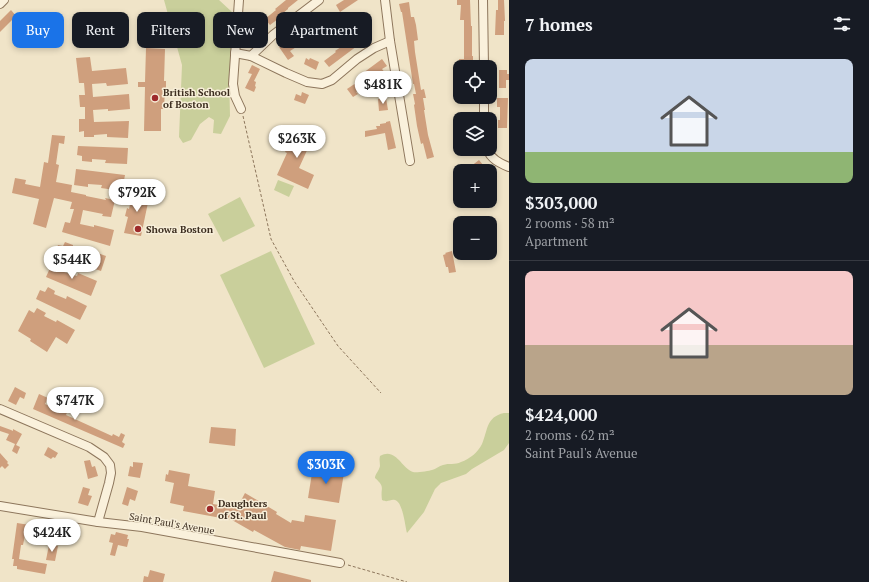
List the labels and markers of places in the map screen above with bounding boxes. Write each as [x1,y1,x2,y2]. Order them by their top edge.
pin: $481K [355,71,411,105]
place label: British School of Boston [163,86,231,111]
marker: British School of Boston [150,93,160,103]
pin: $263K [269,125,325,159]
pin: $792K [109,179,165,213]
place label: Showa Boston [146,223,214,236]
marker: Showa Boston [133,224,143,234]
pin: $544K [44,246,100,280]
pin: $747K [47,387,103,421]
pin: $303K [298,451,354,485]
place label: Daughters of St. Paul [218,497,268,522]
marker: Daughters of St. Paul [205,504,215,514]
pin: $424K [24,519,80,553]

